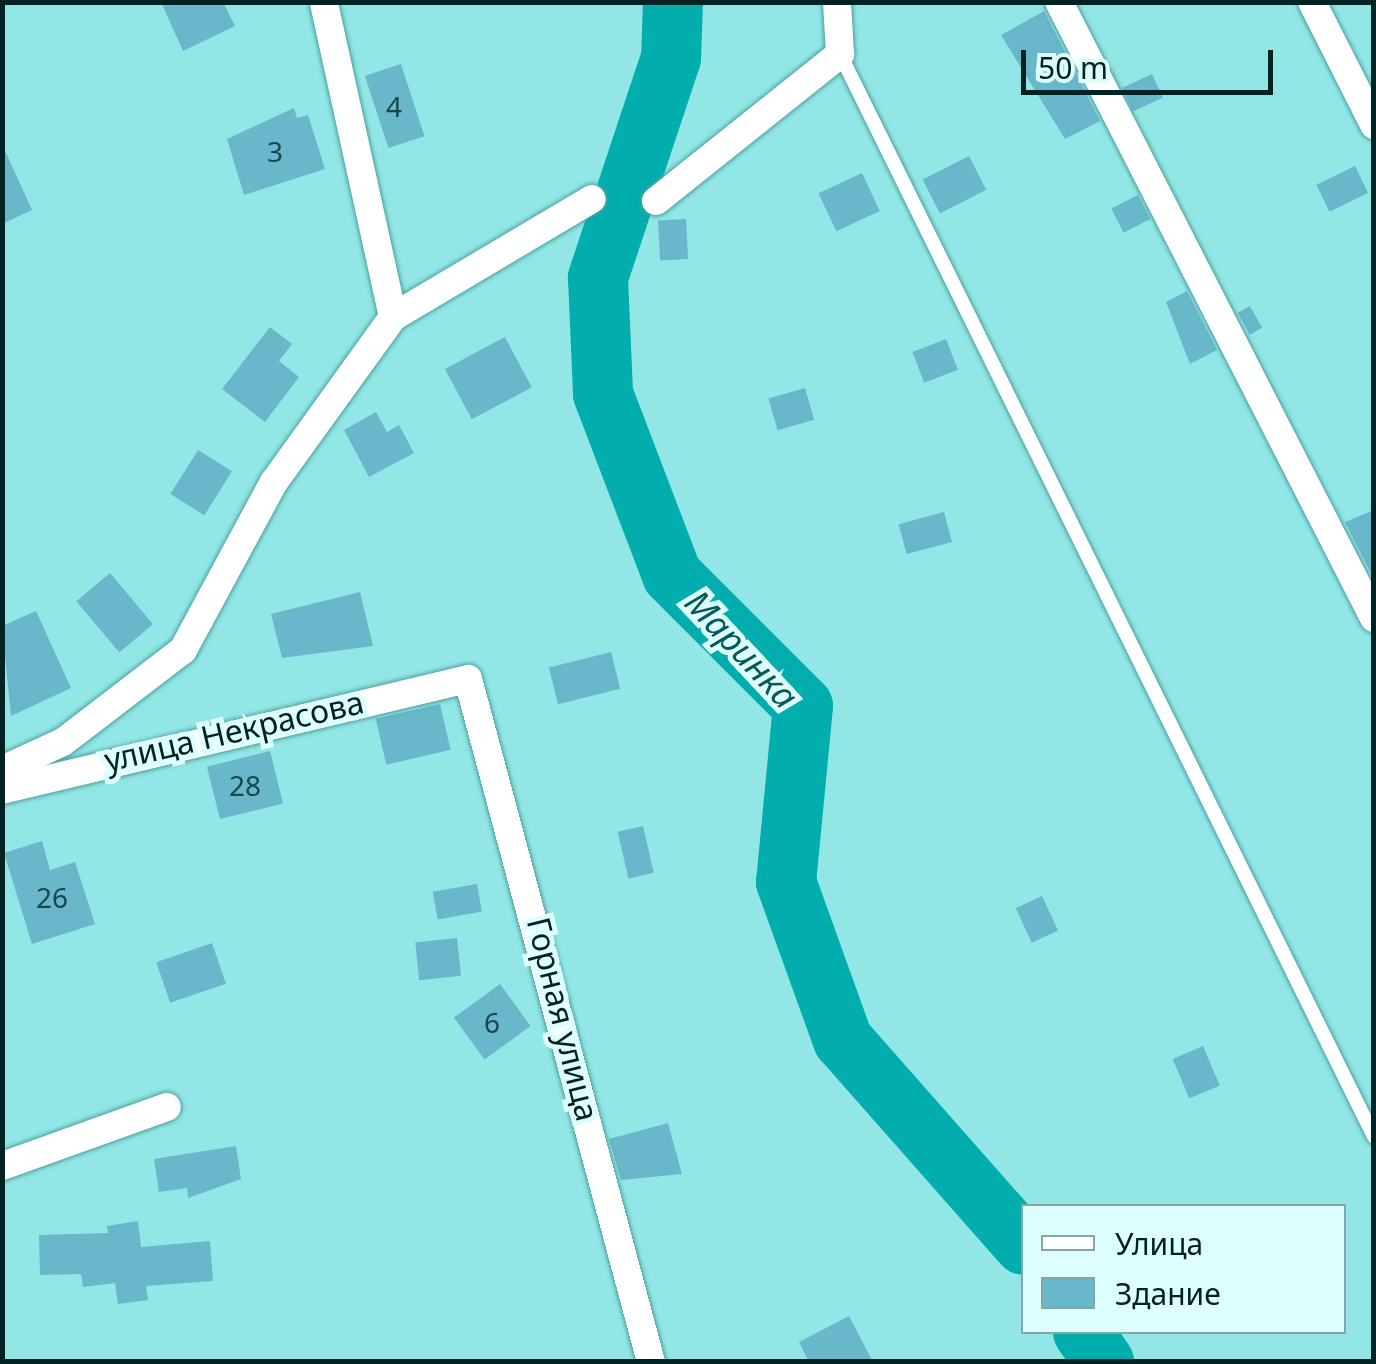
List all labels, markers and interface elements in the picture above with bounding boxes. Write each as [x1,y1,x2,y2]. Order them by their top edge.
scale bar [1026,30,1278,92]
text: 50 m [1038,47,1108,88]
house number: 4 [386,89,402,123]
house number: 3 [267,134,283,168]
water label: Маринка [677,581,807,717]
street label: улица Некрасова [101,682,367,780]
house number: 28 [229,768,261,802]
house number: 26 [36,880,68,914]
street label: Горная улица [519,913,607,1125]
house number: 6 [484,1005,500,1039]
legend [1021,1204,1346,1334]
text: Улица [1115,1223,1203,1264]
text: Здание [1115,1273,1221,1314]

